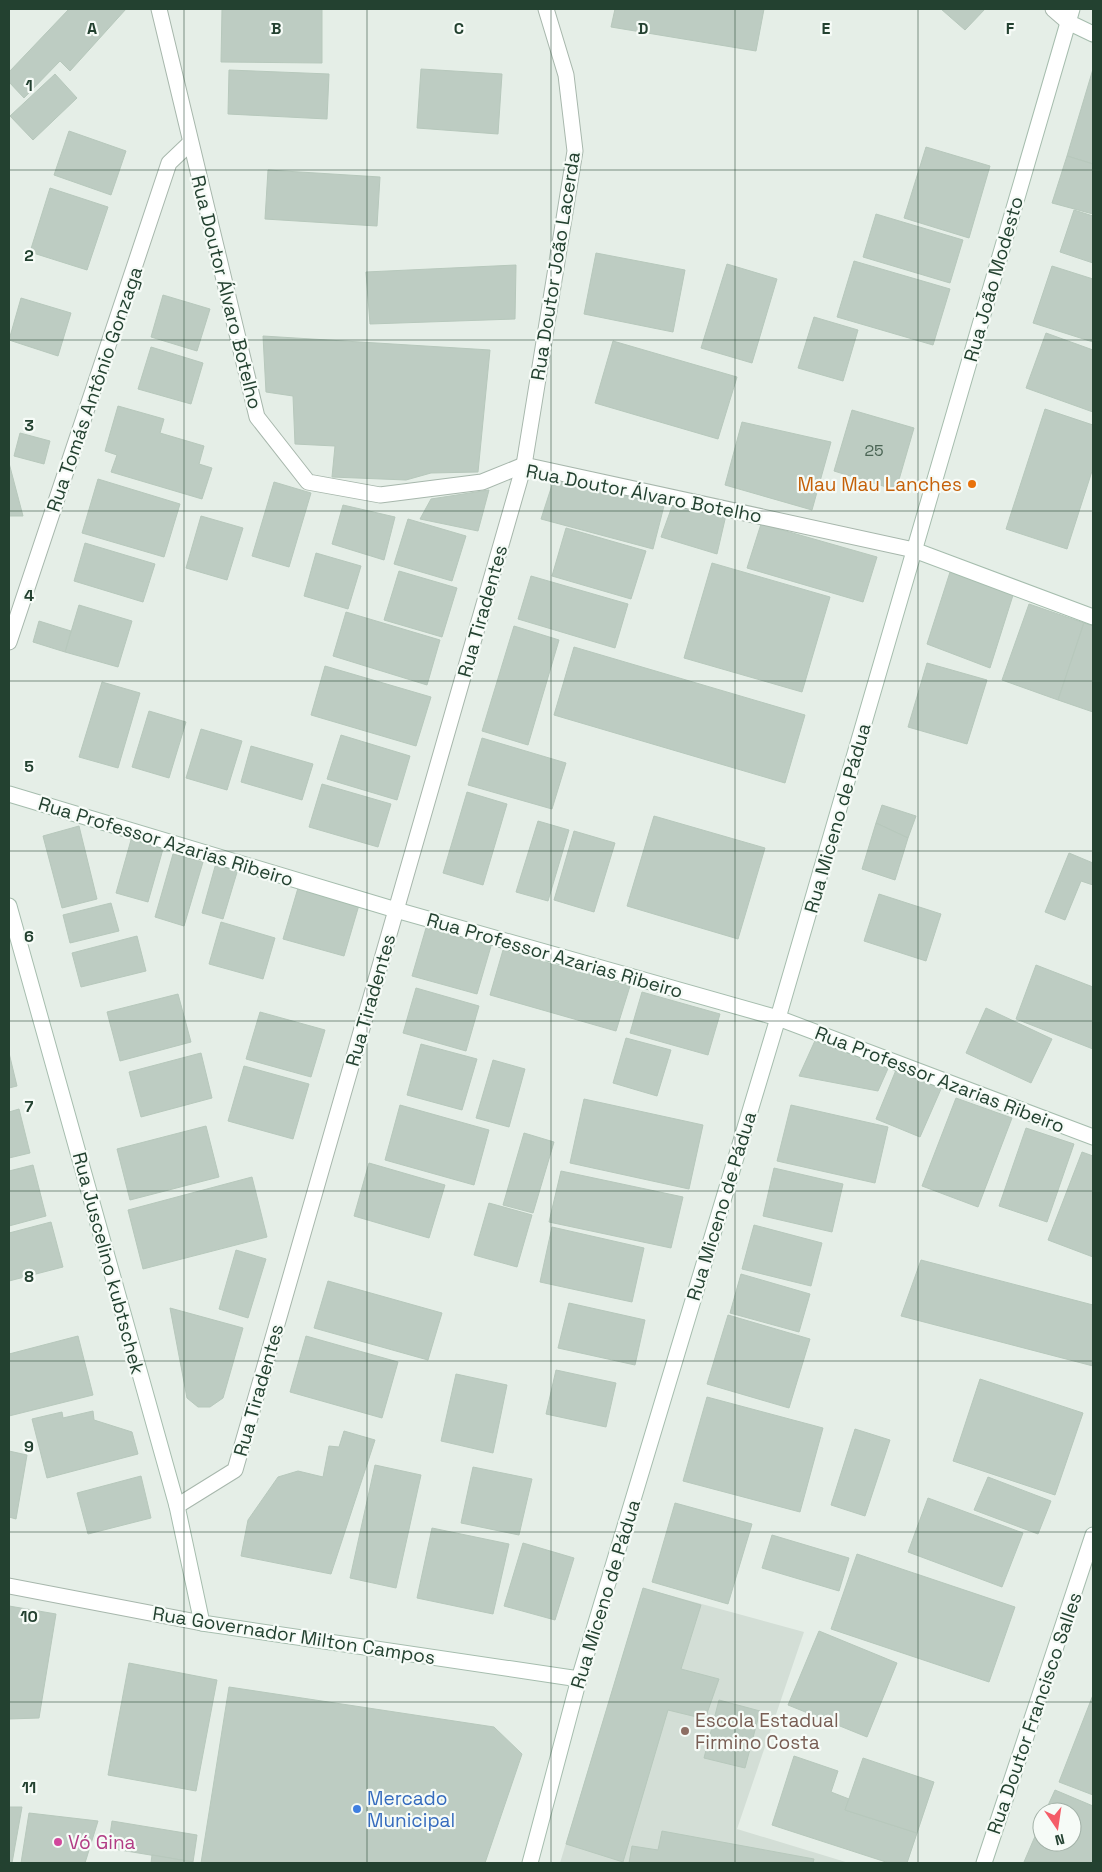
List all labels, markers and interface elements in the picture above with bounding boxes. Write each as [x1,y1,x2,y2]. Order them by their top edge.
text: A [87,18,97,39]
text: B [271,18,281,39]
text: C [454,18,464,39]
text: D [638,18,648,39]
text: E [822,18,831,39]
text: F [1006,18,1015,39]
text: 1 [25,75,33,96]
street label: Rua Doutor João Lacerda [525,150,586,382]
street label: Rua Doutor Álvaro Botelho [185,173,268,412]
street label: Rua João Modesto [958,194,1029,365]
text: 2 [24,245,34,266]
street label: Rua Tomás Antônio Gonzaga [41,263,148,515]
text: 3 [24,415,34,436]
house number: 25 [864,440,884,461]
street label: Rua Doutor Álvaro Botelho [524,458,764,529]
place label: Mau Mau Lanches [798,472,962,497]
marker: Mau Mau Lanches [966,478,978,490]
street label: Rua Tiradentes [452,542,513,680]
text: 4 [24,585,34,606]
street label: Rua Miceno de Pádua [798,720,877,916]
text: 5 [24,756,34,777]
street label: Rua Professor Azarias Ribeiro [35,791,296,892]
street label: Rua Professor Azarias Ribeiro [424,907,686,1004]
text: 6 [24,926,34,947]
street label: Rua Tiradentes [340,931,401,1069]
street label: Rua Professor Azarias Ribeiro [811,1020,1068,1139]
text: 7 [25,1096,34,1117]
street label: Rua Miceno de Pádua [681,1109,762,1304]
street label: Rua Juscelino kubtschek [67,1149,150,1377]
text: 8 [24,1266,34,1287]
street label: Rua Tiradentes [228,1321,289,1459]
text: 9 [24,1436,34,1457]
street label: Rua Miceno de Pádua [565,1497,646,1692]
street label: Rua Doutor Francisco Salles [981,1589,1088,1838]
street label: Rua Governador Milton Campos [151,1601,437,1670]
text: 10 [20,1606,38,1627]
place label: Escola Estadual Firmino Costa [695,1708,839,1755]
marker: Escola Estadual Firmino Costa [679,1725,691,1737]
text: 11 [22,1777,36,1798]
place label: Mercado Municipal [367,1786,455,1833]
north arrow [1032,1802,1082,1852]
marker: Mercado Municipal [351,1803,363,1815]
place label: Vó Gina [68,1830,136,1855]
text: N [1053,1830,1067,1849]
marker: Vó Gina [52,1836,64,1848]

